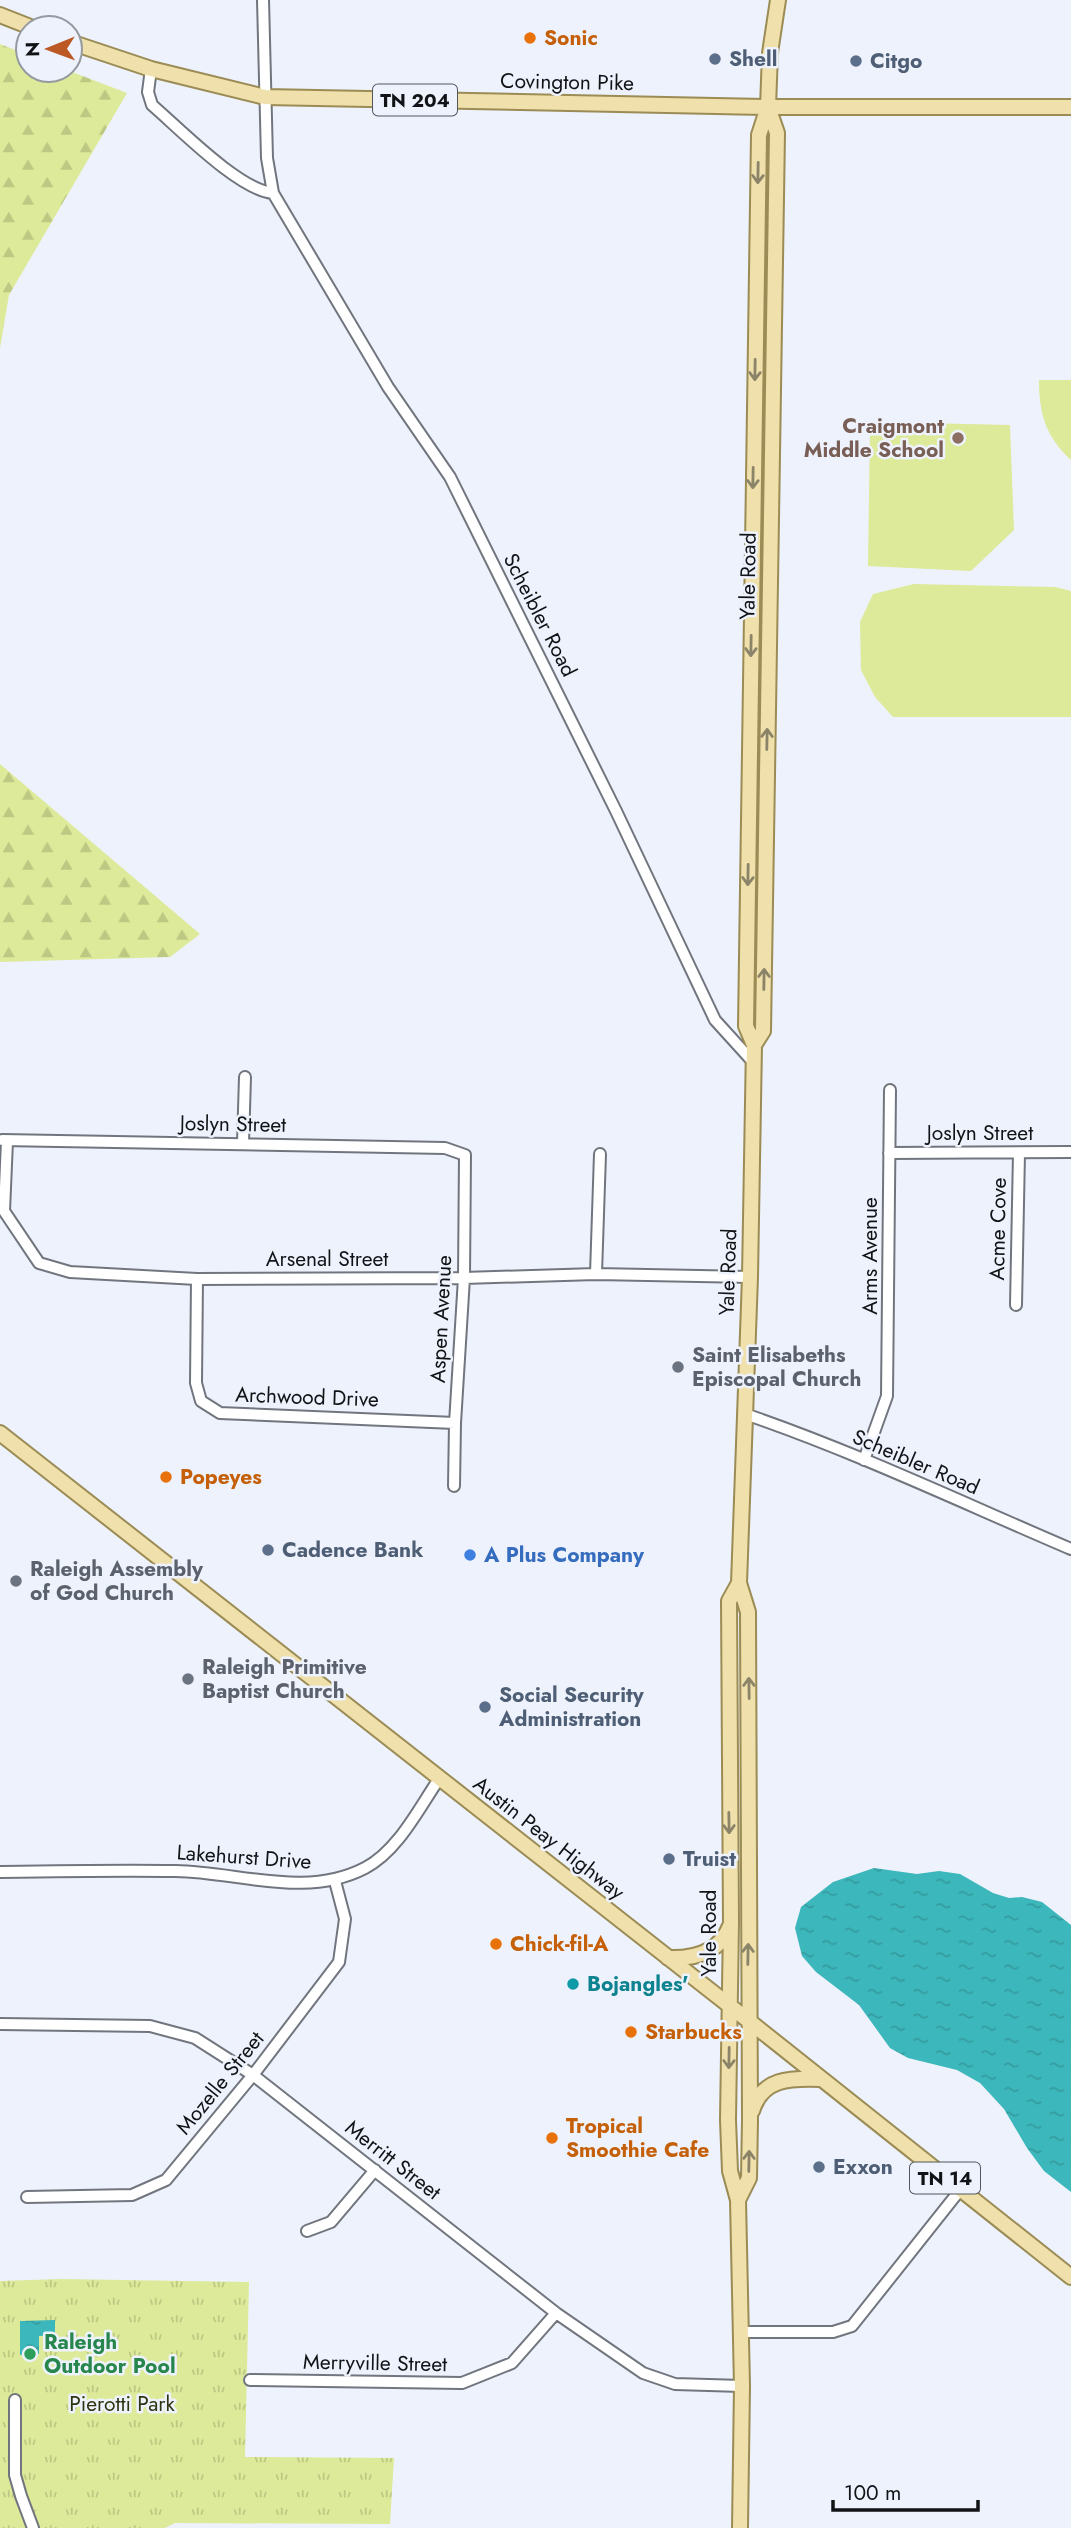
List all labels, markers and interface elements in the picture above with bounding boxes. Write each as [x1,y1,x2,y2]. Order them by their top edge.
north arrow [14,14,84,84]
place label: Sonic [544,23,598,53]
marker: Sonic [522,30,538,46]
text: N [19,42,46,57]
place label: Shell [729,44,777,74]
place label: Citgo [870,46,922,76]
marker: Shell [707,51,723,67]
marker: Citgo [848,53,864,69]
street label: Covington Pike [500,66,634,98]
road number: TN 204 [373,85,457,116]
one-way arrow [751,162,765,185]
one-way arrow [748,358,761,381]
place label: Craigmont Middle School [804,411,944,465]
marker: Craigmont Middle School [950,430,966,446]
one-way arrow [746,466,760,489]
street label: Yale Road [732,532,764,620]
street label: Scheibler Road [496,548,584,682]
one-way arrow [744,635,758,658]
one-way arrow [760,728,774,751]
one-way arrow [741,863,755,886]
one-way arrow [757,968,771,991]
street label: Joslyn Street [177,1108,286,1140]
street label: Joslyn Street [924,1118,1033,1148]
street label: Acme Cove [982,1177,1014,1281]
street label: Arms Avenue [855,1197,885,1315]
street label: Yale Road [711,1228,745,1316]
street label: Arsenal Street [266,1244,388,1274]
street label: Aspen Avenue [423,1254,459,1384]
place label: Saint Elisabeths Episcopal Church [692,1340,861,1394]
marker: Saint Elisabeths Episcopal Church [670,1359,686,1375]
street label: Archwood Drive [235,1380,379,1415]
street label: Scheibler Road [848,1422,984,1502]
place label: Popeyes [180,1462,262,1492]
marker: Popeyes [158,1469,174,1485]
place label: Cadence Bank [282,1535,423,1565]
place label: A Plus Company [483,1540,645,1570]
marker: Cadence Bank [260,1542,276,1558]
marker: A Plus Company [462,1547,478,1563]
place label: Raleigh Assembly of God Church [30,1554,204,1608]
marker: Raleigh Assembly of God Church [8,1573,24,1589]
place label: Raleigh Primitive Baptist Church [202,1652,367,1706]
marker: Raleigh Primitive Baptist Church [180,1671,196,1687]
one-way arrow [742,1677,756,1700]
place label: Social Security Administration [498,1680,645,1734]
marker: Social Security Administration [477,1699,493,1715]
street label: Austin Peay Highway [467,1769,632,1907]
one-way arrow [722,1811,736,1834]
street label: Lakehurst Drive [176,1837,313,1877]
place label: Truist [683,1844,736,1874]
marker: Truist [661,1851,677,1867]
street label: Yale Road [694,1889,724,1977]
place label: Chick-fil-A [510,1929,609,1959]
marker: Chick-fil-A [488,1936,504,1952]
one-way arrow [741,1942,755,1965]
place label: Bojangles' [587,1969,688,1999]
marker: Bojangles' [565,1976,581,1992]
place label: Starbucks [645,2017,742,2047]
marker: Starbucks [623,2024,639,2040]
street label: Mozelle Street [169,2025,271,2141]
one-way arrow [722,2046,736,2069]
place label: Tropical Smoothie Cafe [566,2111,709,2165]
street label: Merritt Street [339,2113,447,2207]
marker: Tropical Smoothie Cafe [544,2130,560,2146]
one-way arrow [743,2150,756,2173]
place label: Exxon [833,2152,893,2182]
marker: Exxon [811,2159,827,2175]
road number: TN 14 [910,2162,980,2194]
place label: Raleigh Outdoor Pool [44,2327,176,2381]
marker: Raleigh Outdoor Pool [22,2346,38,2362]
street label: Merryville Street [303,2347,447,2379]
park label: Pierotti Park [69,2389,175,2419]
scale bar [833,2468,978,2512]
text: 100 m [844,2478,901,2508]

